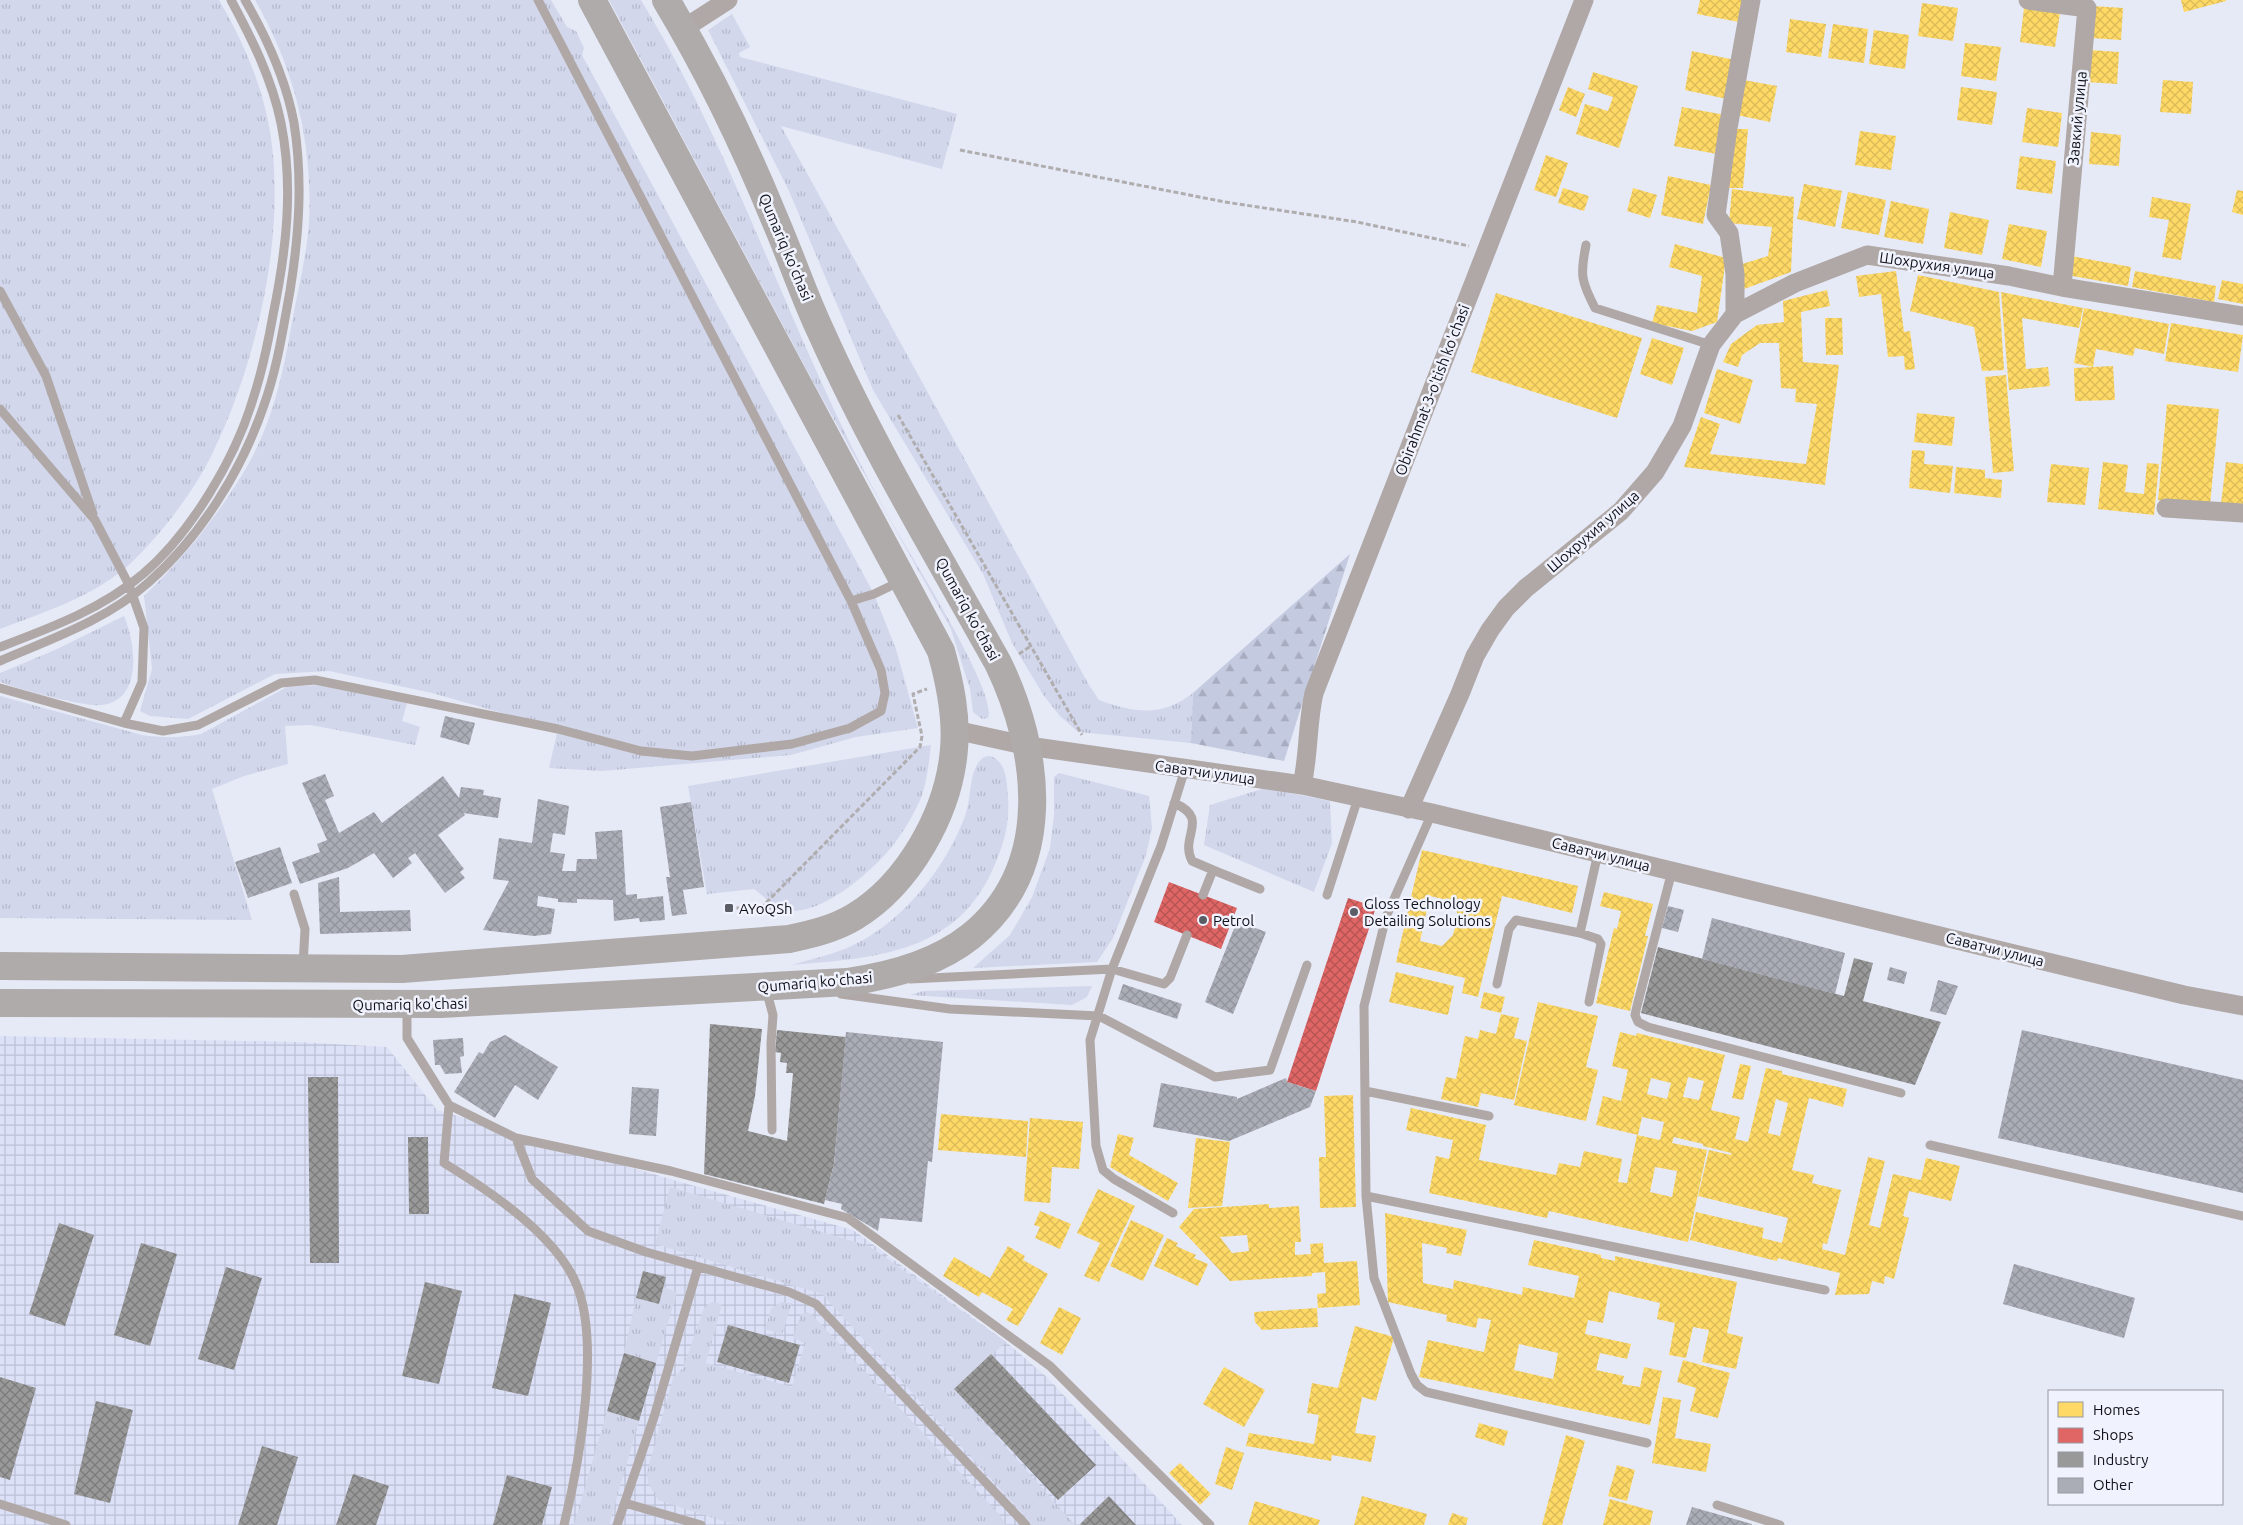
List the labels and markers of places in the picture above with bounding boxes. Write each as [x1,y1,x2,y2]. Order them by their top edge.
place label: Gloss Technology Detailing Solutions [1364,895,1491,929]
place label: AYoQSh [739,900,793,917]
marker: AYoQSh [723,902,735,914]
marker: Gloss Technology Detailing Solutions [1348,906,1360,918]
place label: Petrol [1213,912,1254,929]
marker: Petrol [1197,914,1209,926]

